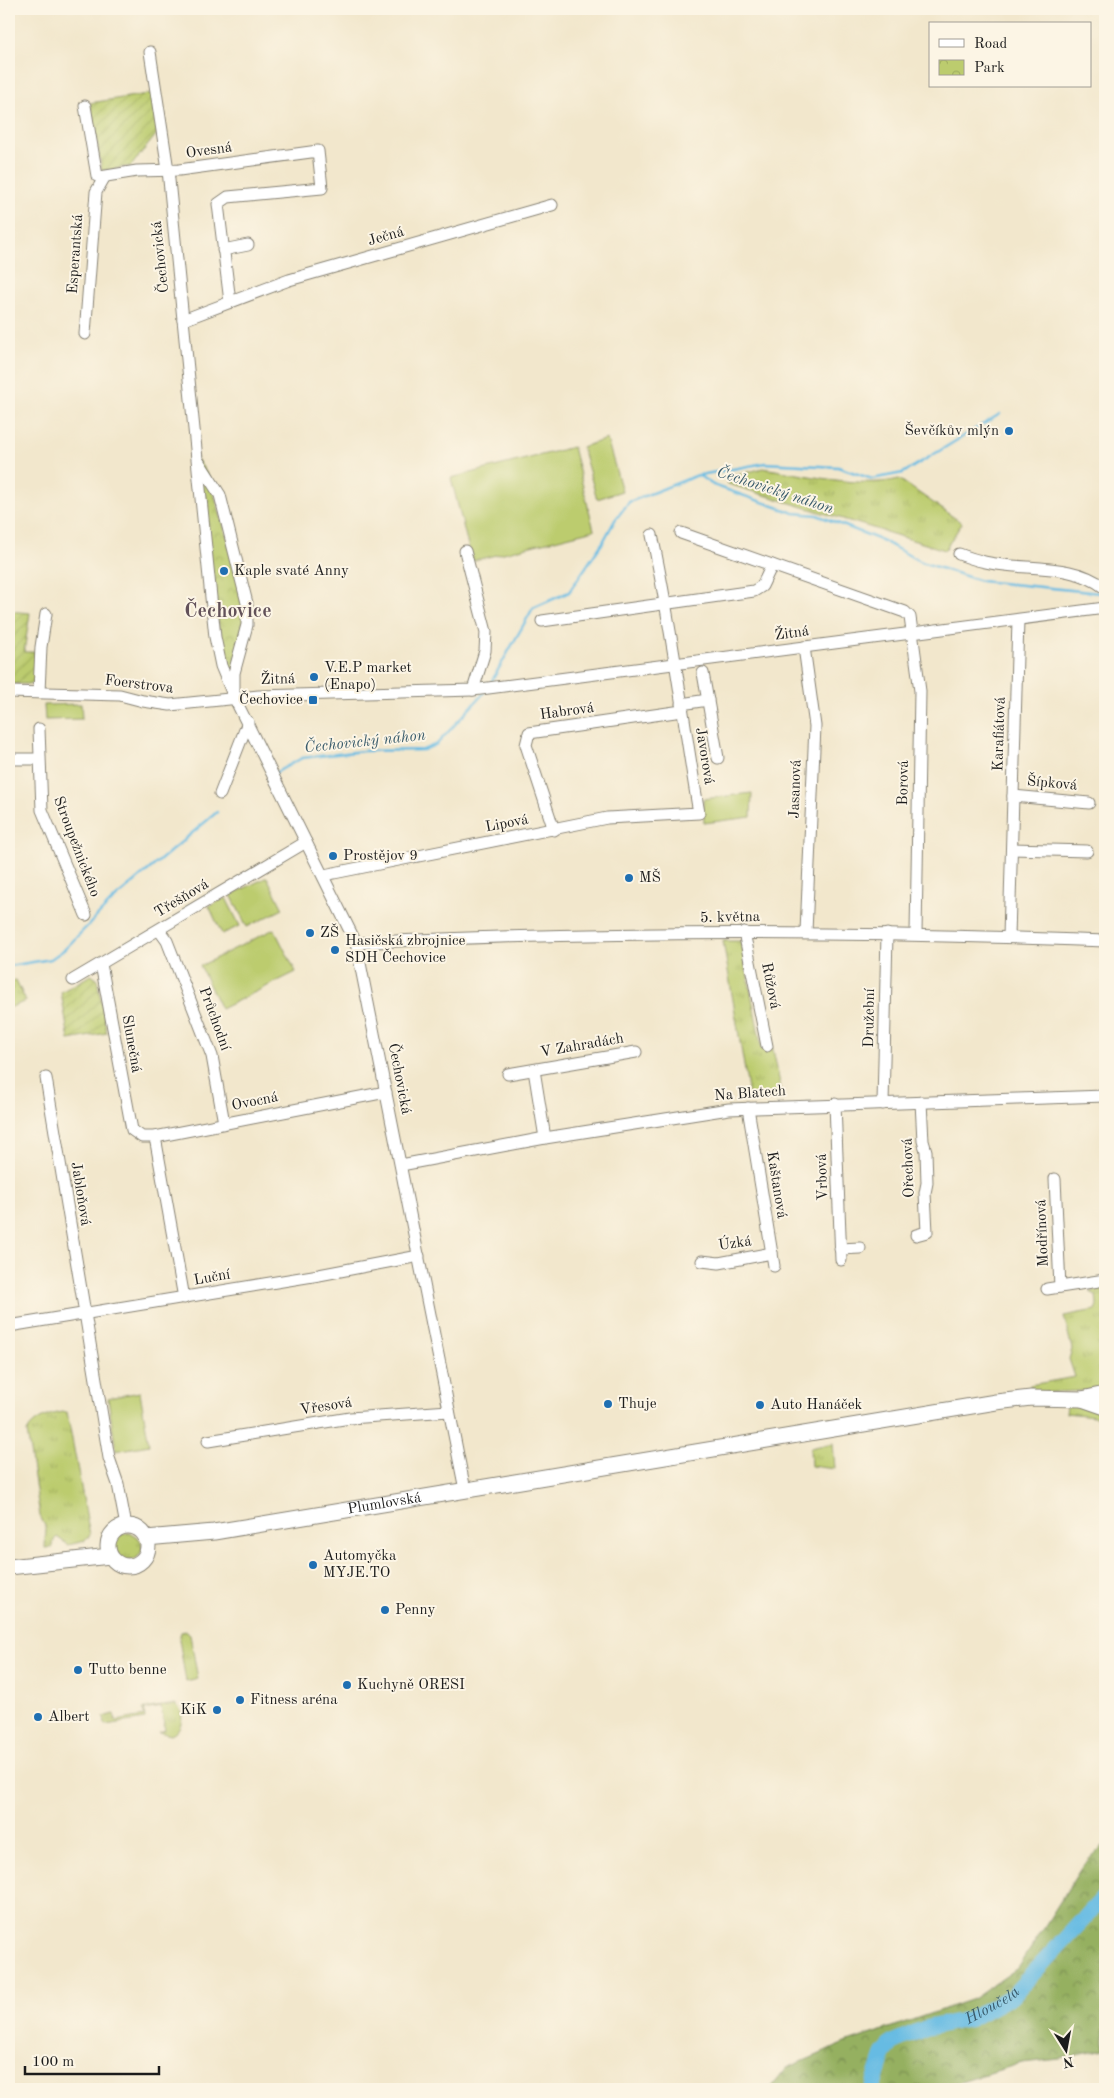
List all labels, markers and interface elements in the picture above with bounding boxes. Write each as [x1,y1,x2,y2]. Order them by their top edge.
legend [929,22,1092,88]
text: Road [974,37,1008,52]
text: Park [974,61,1005,76]
street label: Ovesná [185,140,234,162]
street label: Esperantská [66,213,86,295]
street label: Čechovická [147,220,172,294]
street label: Ječná [366,225,406,249]
place label: Ševčíkův mlýn [905,421,999,439]
marker: Ševčíkův mlýn [1003,425,1015,437]
water label: Čechovický náhon [714,462,836,517]
place label: Kaple svaté Anny [234,564,349,579]
marker: Kaple svaté Anny [218,565,230,577]
district label: Čechovice [184,597,272,622]
street label: Žitná [773,621,811,644]
place label: V.E.P market (Enapo) [324,661,412,693]
street label: Žitná [260,669,296,688]
marker: V.E.P market (Enapo) [308,671,320,683]
street label: Foerstrova [104,673,175,697]
place label: Čechovice [239,690,303,708]
marker: Čechovice [307,694,319,706]
street label: Karafiátová [991,696,1009,772]
street label: Habrová [539,701,596,723]
water label: Čechovický náhon [303,725,427,756]
street label: Javorová [692,726,716,786]
street label: Jasanová [787,759,805,819]
street label: Borová [896,759,912,806]
street label: Šípková [1026,771,1079,794]
street label: Stroupežnického [50,795,102,899]
street label: Lipová [484,812,530,836]
place label: Prostějov 9 [343,849,418,864]
marker: Prostějov 9 [327,850,339,862]
place label: MŠ [639,868,661,886]
marker: MŠ [623,872,635,884]
street label: Třešňová [152,877,212,921]
street label: 5. května [700,910,761,926]
place label: ZŠ [320,923,339,941]
marker: ZŠ [304,927,316,939]
place label: Hasičská zbrojnice SDH Čechovice [345,934,466,966]
marker: Hasičská zbrojnice SDH Čechovice [329,944,341,956]
street label: Růžová [758,961,782,1011]
street label: Průchodní [196,985,233,1054]
street label: Družební [862,987,878,1048]
street label: Slunečná [119,1014,144,1075]
street label: V Zahradách [539,1031,625,1061]
street label: Čechovická [385,1042,416,1116]
street label: Na Blatech [714,1084,786,1104]
street label: Ovocná [230,1090,280,1114]
street label: Ořechová [900,1137,918,1198]
street label: Kaštanová [763,1150,789,1220]
street label: Vrbová [815,1153,831,1201]
street label: Jabloňová [68,1161,93,1228]
street label: Modřínová [1034,1198,1052,1267]
street label: Úzká [717,1230,753,1254]
street label: Luční [193,1267,232,1289]
street label: Vřesová [299,1395,354,1419]
place label: Thuje [618,1397,657,1412]
marker: Thuje [602,1398,614,1410]
place label: Auto Hanáček [770,1398,863,1413]
marker: Auto Hanáček [754,1399,766,1411]
street label: Plumlovská [346,1490,423,1517]
place label: Automyčka MYJE.TO [323,1549,397,1581]
marker: Automyčka MYJE.TO [307,1559,319,1571]
place label: Penny [395,1603,436,1618]
marker: Penny [379,1604,391,1616]
place label: Tutto benne [88,1663,167,1678]
marker: Tutto benne [72,1664,84,1676]
place label: Kuchyně ORESI [357,1678,465,1693]
marker: Kuchyně ORESI [341,1679,353,1691]
place label: Fitness aréna [250,1693,338,1708]
marker: Fitness aréna [234,1694,246,1706]
place label: KiK [180,1703,207,1718]
marker: KiK [211,1704,223,1716]
place label: Albert [48,1710,90,1725]
marker: Albert [32,1711,44,1723]
water label: Hloučela [962,1984,1024,2029]
north arrow [1042,2026,1092,2076]
scale bar [25,2043,159,2075]
text: N [1061,2054,1075,2070]
text: 100 m [32,2055,74,2070]

